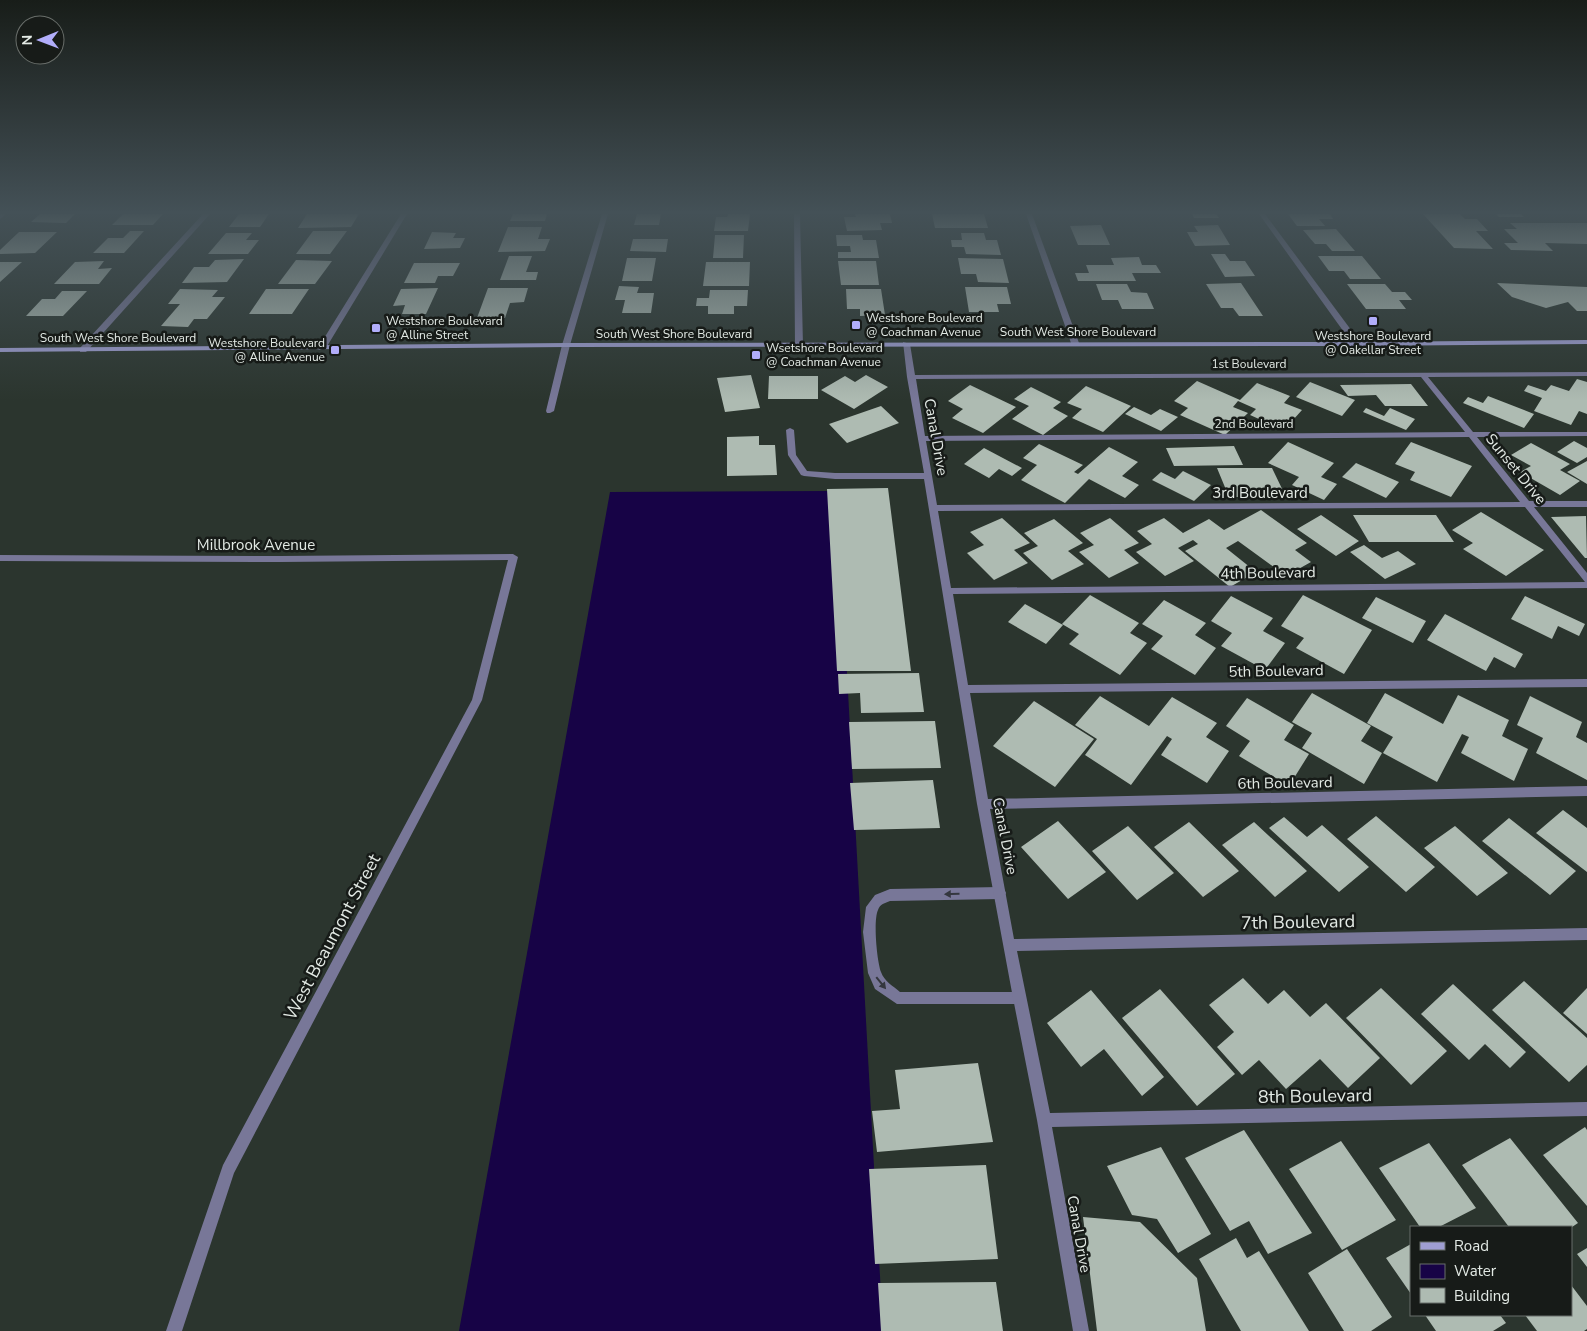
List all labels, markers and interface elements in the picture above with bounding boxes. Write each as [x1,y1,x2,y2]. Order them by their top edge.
north arrow [15,15,65,65]
text: N [18,35,37,46]
place label: Westshore Boulevard @ Coachman Avenue [866,310,983,340]
place label: Westshore Boulevard @ Alline Street [386,313,503,343]
marker: Westshore Boulevard @ Oakellar Street [1367,315,1379,327]
marker: Westshore Boulevard @ Coachman Avenue [850,319,862,331]
marker: Westshore Boulevard @ Alline Street [370,322,382,334]
street label: South West Shore Boulevard [1000,324,1156,340]
street label: South West Shore Boulevard [596,326,752,342]
place label: Westshore Boulevard @ Oakellar Street [1315,328,1431,358]
street label: South West Shore Boulevard [40,330,196,346]
place label: Westshore Boulevard @ Alline Avenue [208,335,325,365]
place label: Wsetshore Boulevard @ Coachman Avenue [766,340,883,370]
marker: Westshore Boulevard @ Alline Avenue [329,344,341,356]
marker: Wsetshore Boulevard @ Coachman Avenue [750,349,762,361]
street label: 1st Boulevard [1211,356,1287,372]
street label: Canal Drive [919,397,953,477]
street label: 2nd Boulevard [1214,416,1294,432]
street label: Sunset Drive [1481,429,1551,509]
street label: 3rd Boulevard [1212,483,1308,503]
street label: Millbrook Avenue [197,535,315,555]
street label: 4th Boulevard [1220,562,1316,584]
street label: 5th Boulevard [1228,660,1324,682]
street label: 6th Boulevard [1237,772,1333,794]
street label: Canal Drive [988,796,1022,876]
street label: West Beaumont Street [278,849,386,1024]
one-way arrow [943,890,959,898]
street label: 7th Boulevard [1241,909,1355,935]
one-way arrow [876,976,886,989]
street label: 8th Boulevard [1258,1083,1372,1109]
street label: Canal Drive [1062,1194,1096,1274]
legend [1410,1226,1572,1316]
text: Road [1454,1236,1489,1256]
text: Water [1454,1261,1497,1281]
text: Building [1454,1286,1510,1306]

